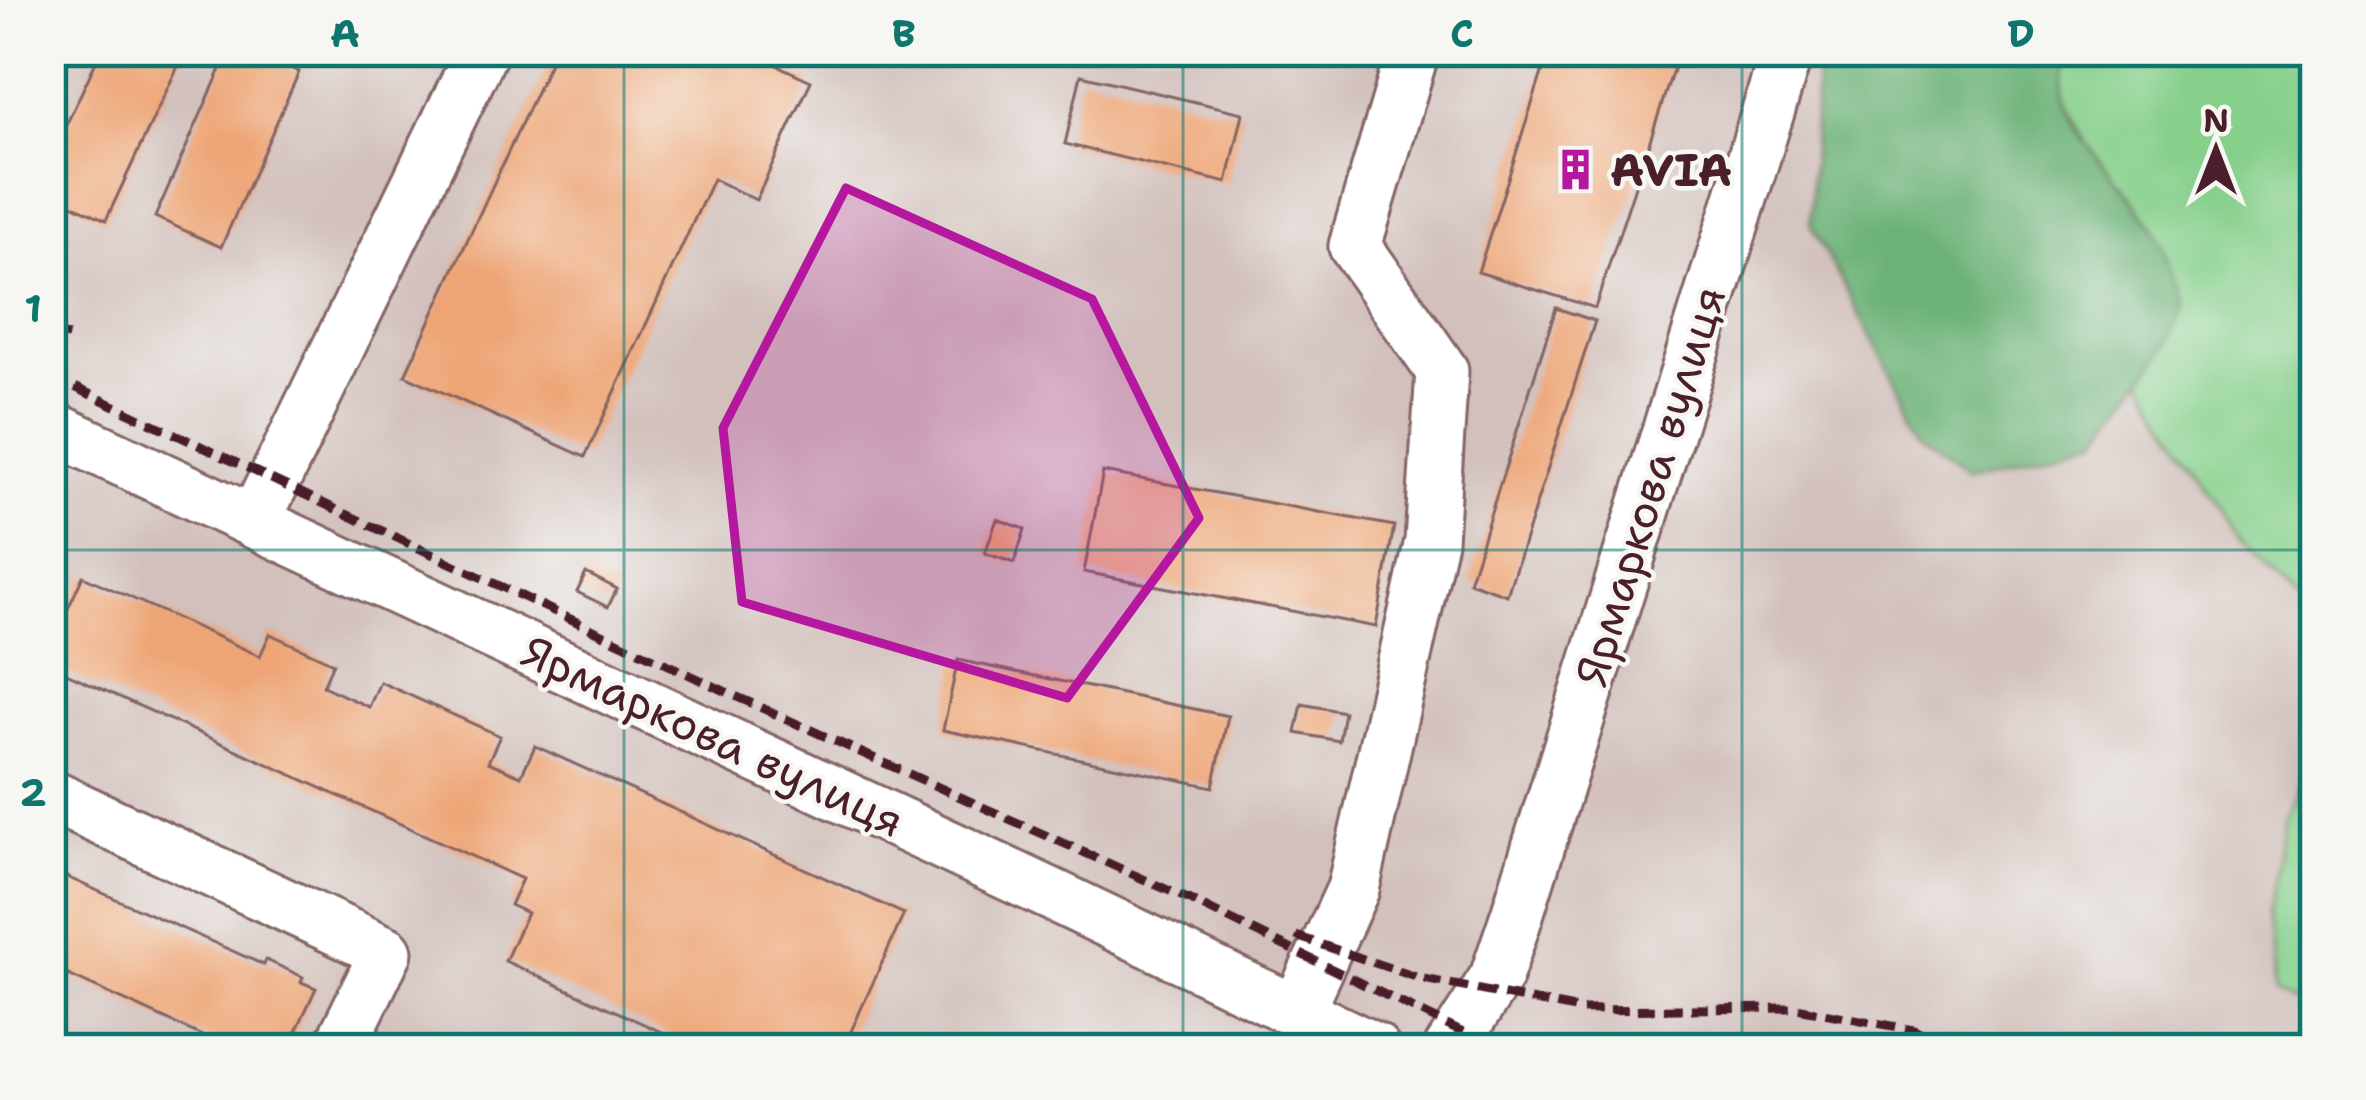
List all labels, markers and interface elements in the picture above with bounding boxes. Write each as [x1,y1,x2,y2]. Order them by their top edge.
text: A [330,7,360,59]
text: B [892,7,916,59]
text: C [1450,7,1474,59]
text: D [2007,7,2035,59]
north arrow [2156,90,2276,210]
text: N [2203,98,2229,143]
place label: AVIA [1610,140,1732,200]
building icon: AVIA [1553,147,1599,193]
street label: Ярмаркова вулиця [1561,279,1739,693]
text: 1 [24,282,42,334]
street label: Ярмаркова вулиця [512,621,914,851]
text: 2 [19,766,47,818]

